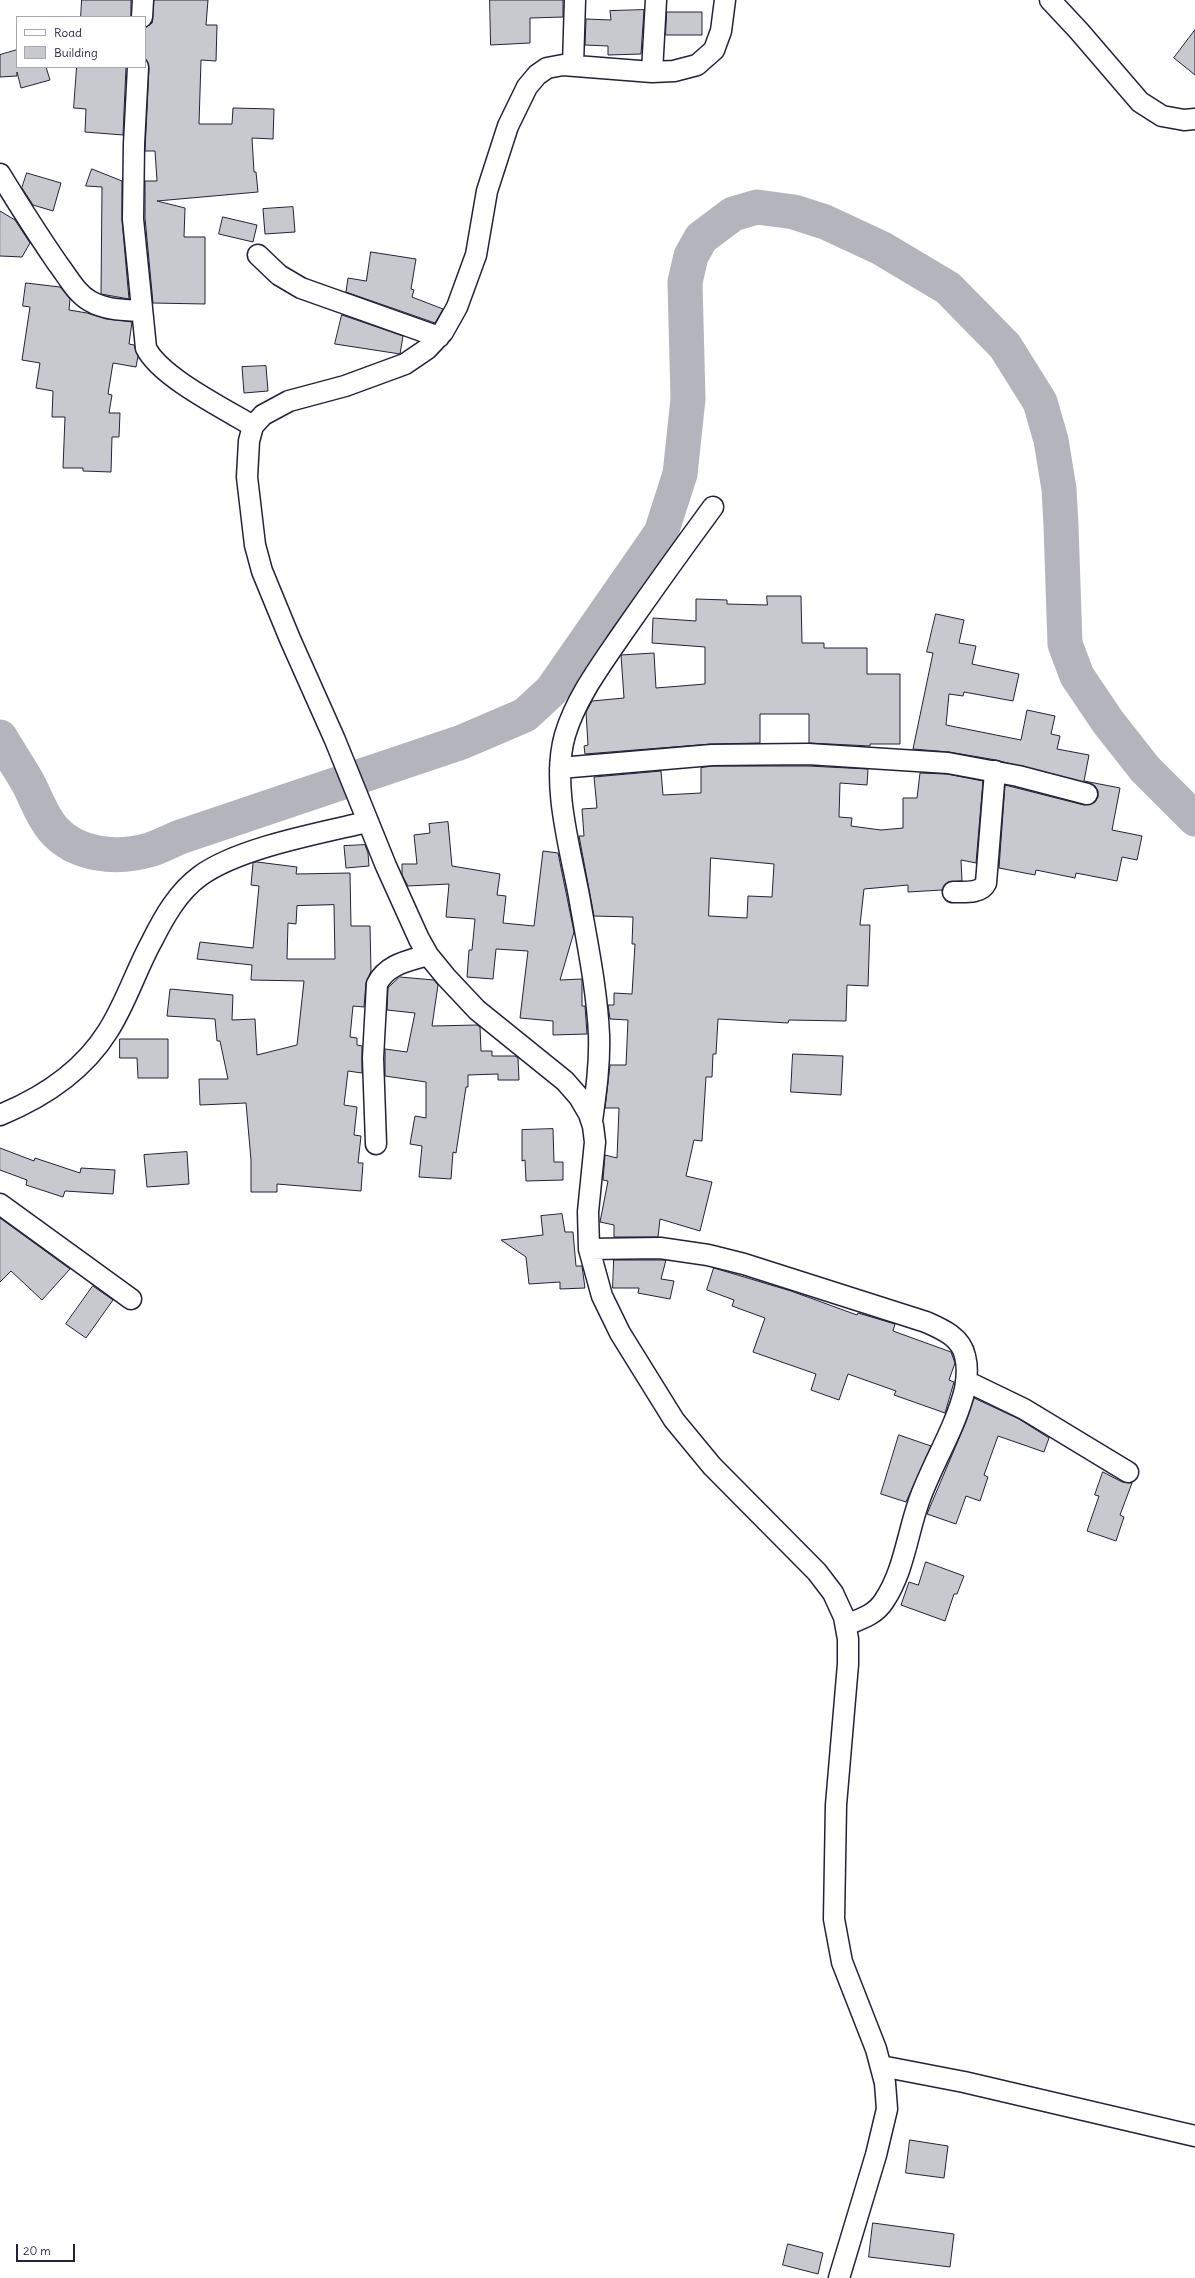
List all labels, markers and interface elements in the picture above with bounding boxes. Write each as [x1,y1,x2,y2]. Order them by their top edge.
legend [16,16,146,68]
text: Road [54,25,82,40]
text: Building [54,45,98,60]
scale bar [18,2236,77,2262]
text: 20 m [23,2243,51,2258]

